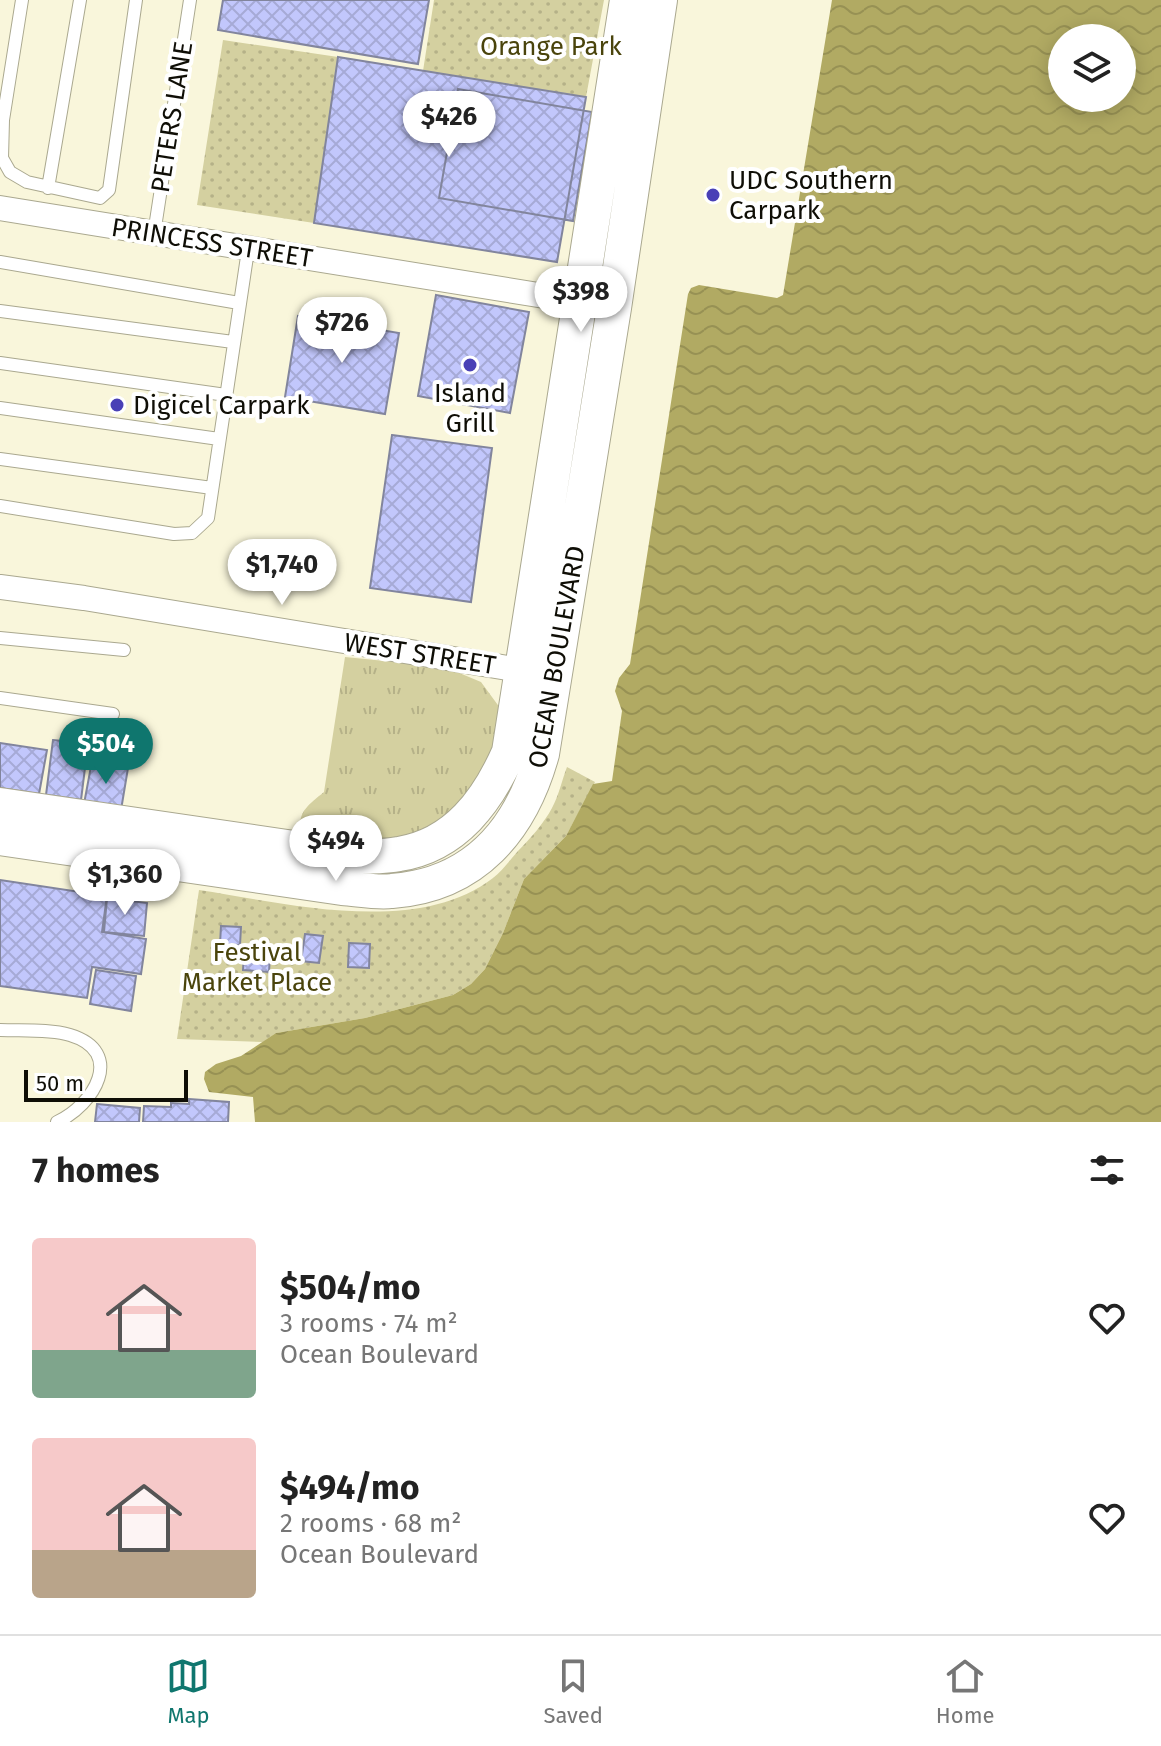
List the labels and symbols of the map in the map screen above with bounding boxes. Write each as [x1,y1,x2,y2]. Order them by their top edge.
park label: Orange Park [480,31,623,62]
street label: PETERS LANE [145,39,199,195]
pin: $426 [402,91,496,159]
place label: UDC Southern Carpark [729,165,893,226]
marker: UDC Southern Carpark [704,186,722,204]
street label: PRINCESS STREET [109,212,315,274]
pin: $398 [534,266,628,334]
pin: $726 [295,297,389,365]
marker: Island Grill [461,356,479,374]
place label: Island Grill [434,378,506,439]
place label: Digicel Carpark [133,390,310,421]
marker: Digicel Carpark [108,396,126,414]
pin: $1,740 [217,539,347,607]
street label: OCEAN BOULEVARD [522,543,592,771]
street label: WEST STREET [342,627,499,681]
pin: $504 [59,718,153,786]
pin: $494 [289,815,383,883]
pin: $1,360 [60,849,190,917]
park label: Festival Market Place [182,937,332,998]
scale bar [24,1066,188,1102]

